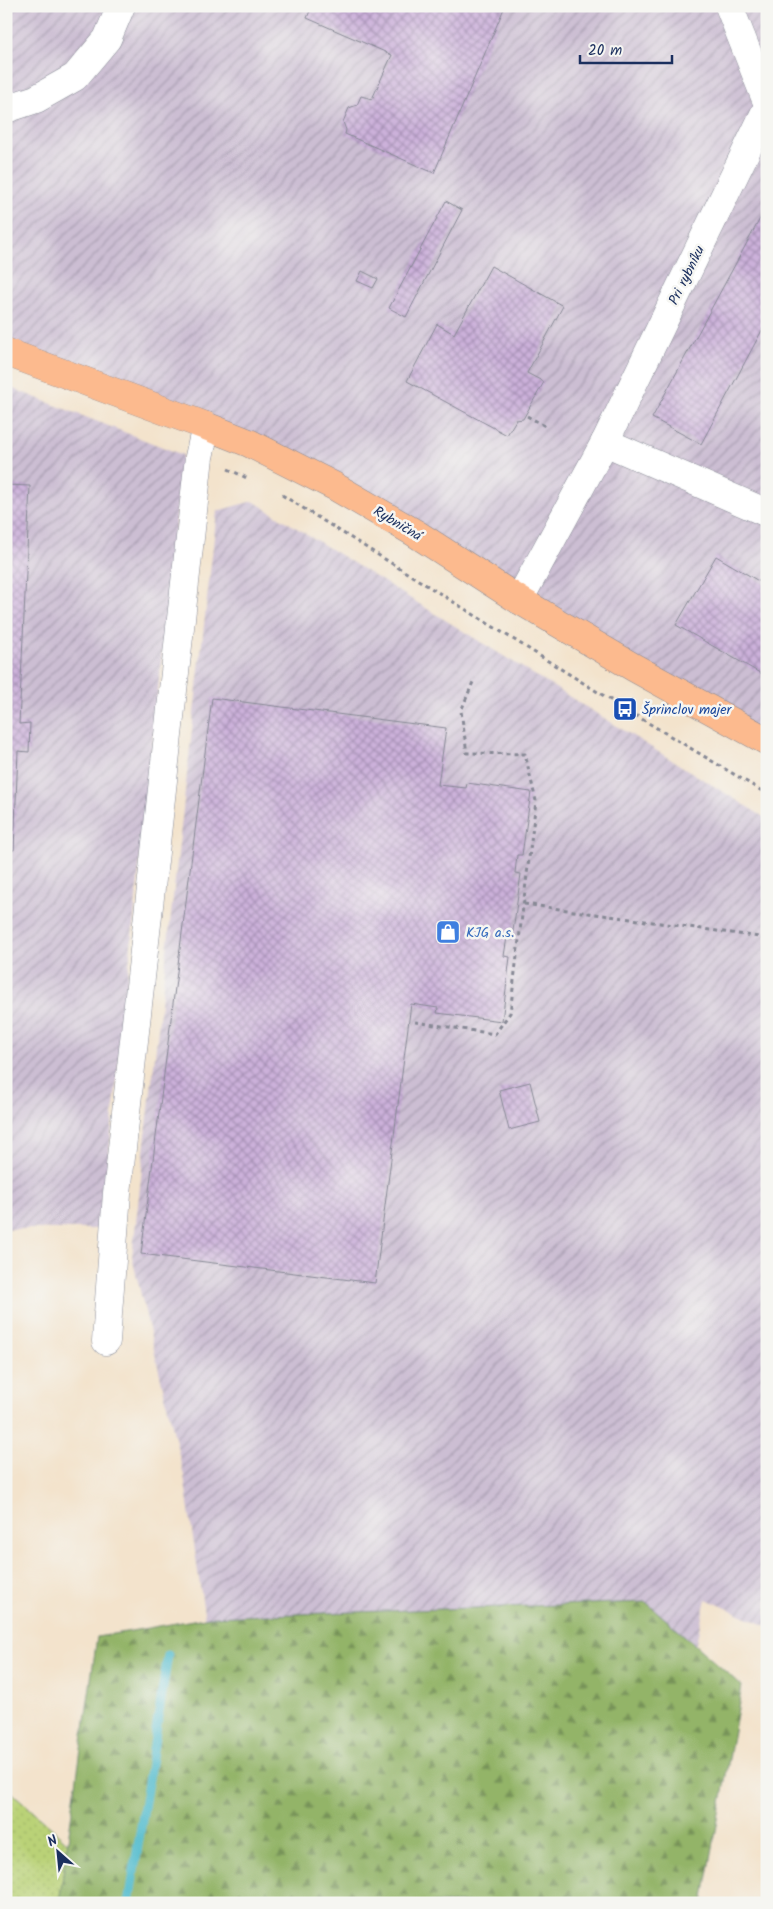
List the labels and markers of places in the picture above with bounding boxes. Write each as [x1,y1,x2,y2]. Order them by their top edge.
bus stop icon: Šprinclov majer [612,696,638,722]
place label: Šprinclov majer [642,699,733,721]
shop icon: KJG a.s. [435,919,461,945]
place label: KJG a.s. [466,922,514,944]

